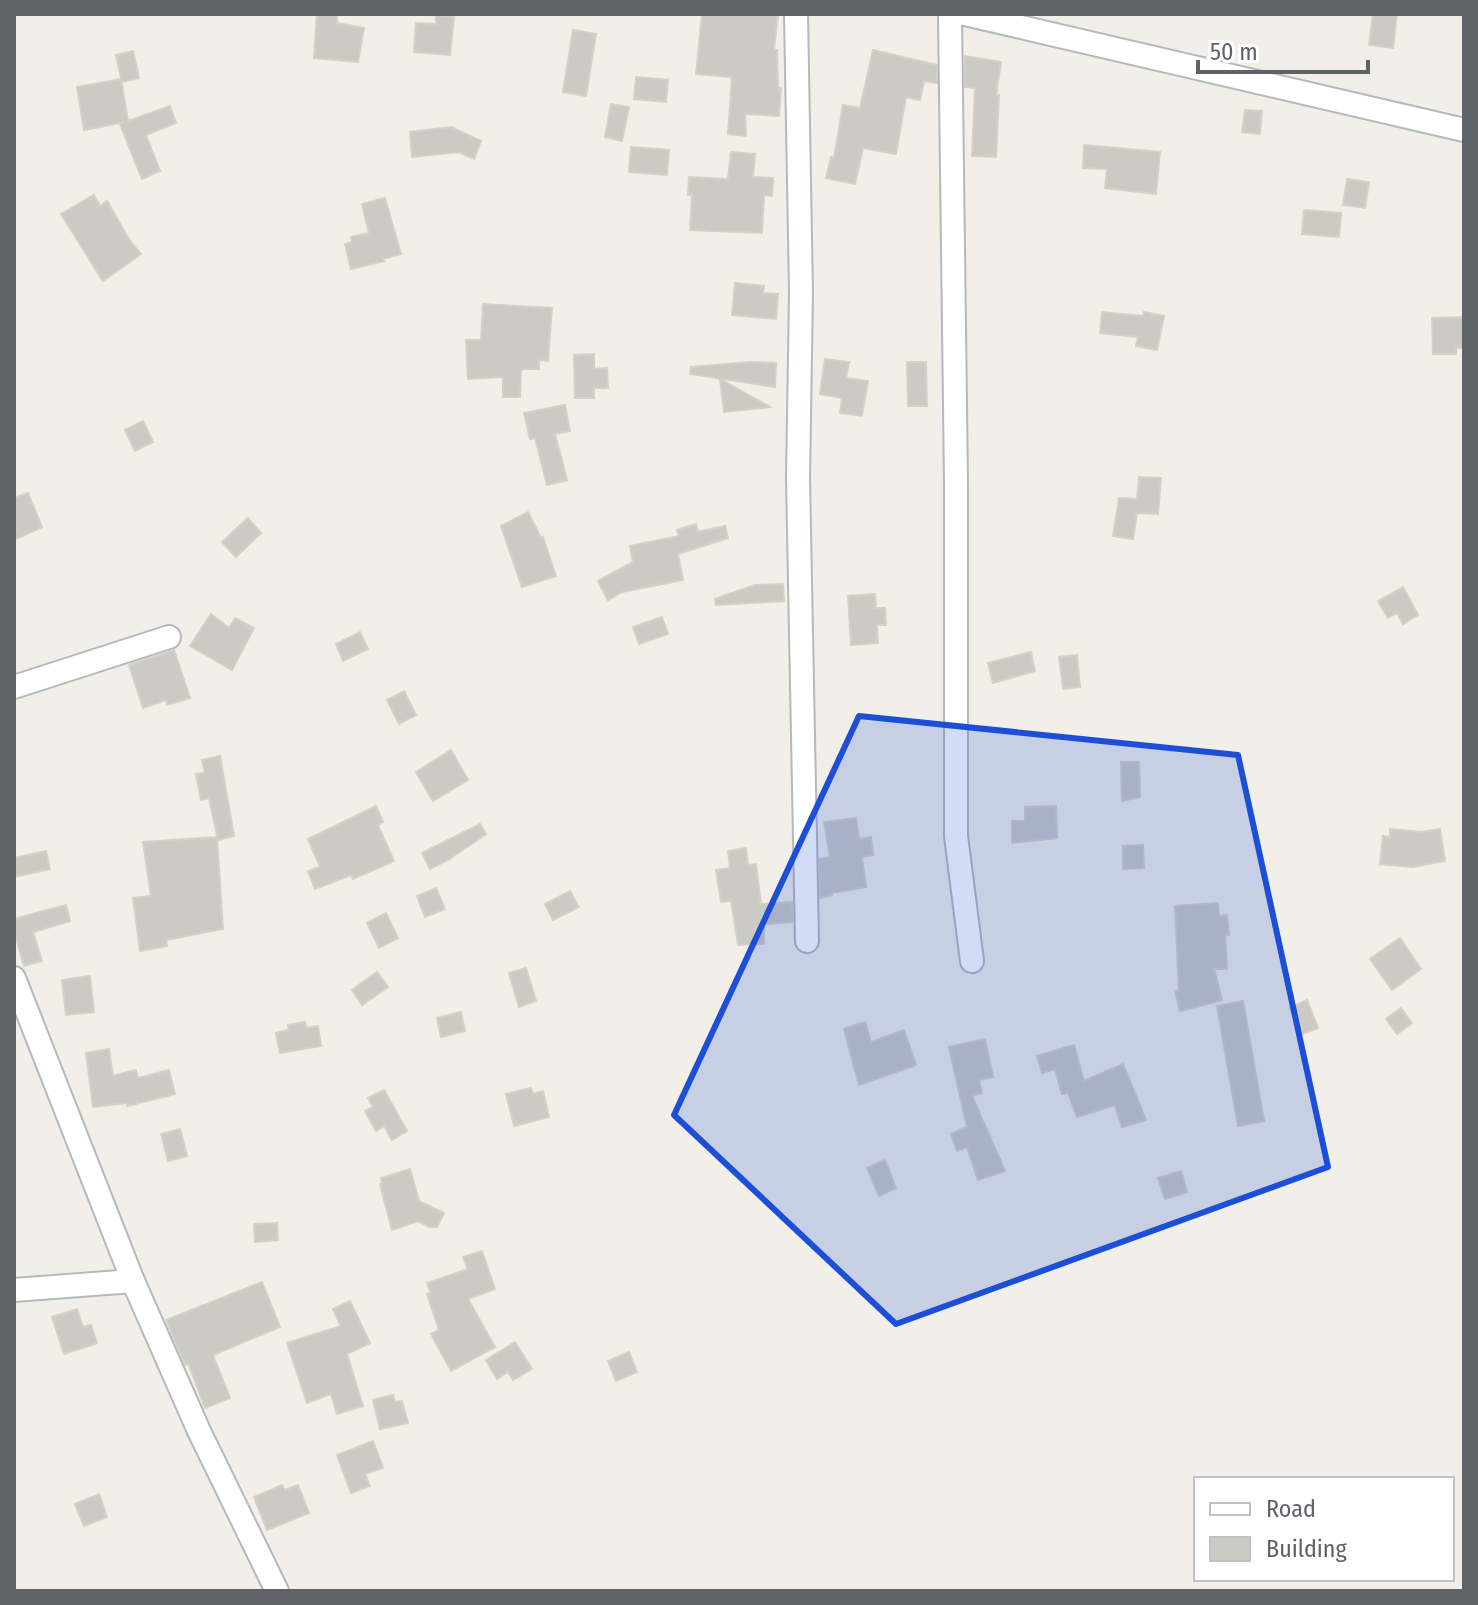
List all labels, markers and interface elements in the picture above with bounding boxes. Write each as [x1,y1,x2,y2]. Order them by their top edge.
scale bar [1198,24,1368,74]
text: 50 m [1210,38,1258,66]
legend [1194,1477,1454,1581]
text: Road [1266,1495,1316,1523]
text: Building [1266,1535,1348,1563]

